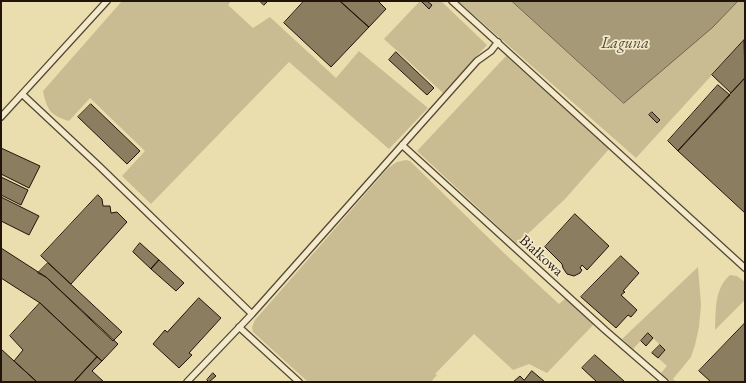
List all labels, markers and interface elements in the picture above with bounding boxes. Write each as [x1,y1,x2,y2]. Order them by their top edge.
water label: Laguna [601,34,649,54]
street label: Białkowa [515,232,567,280]

